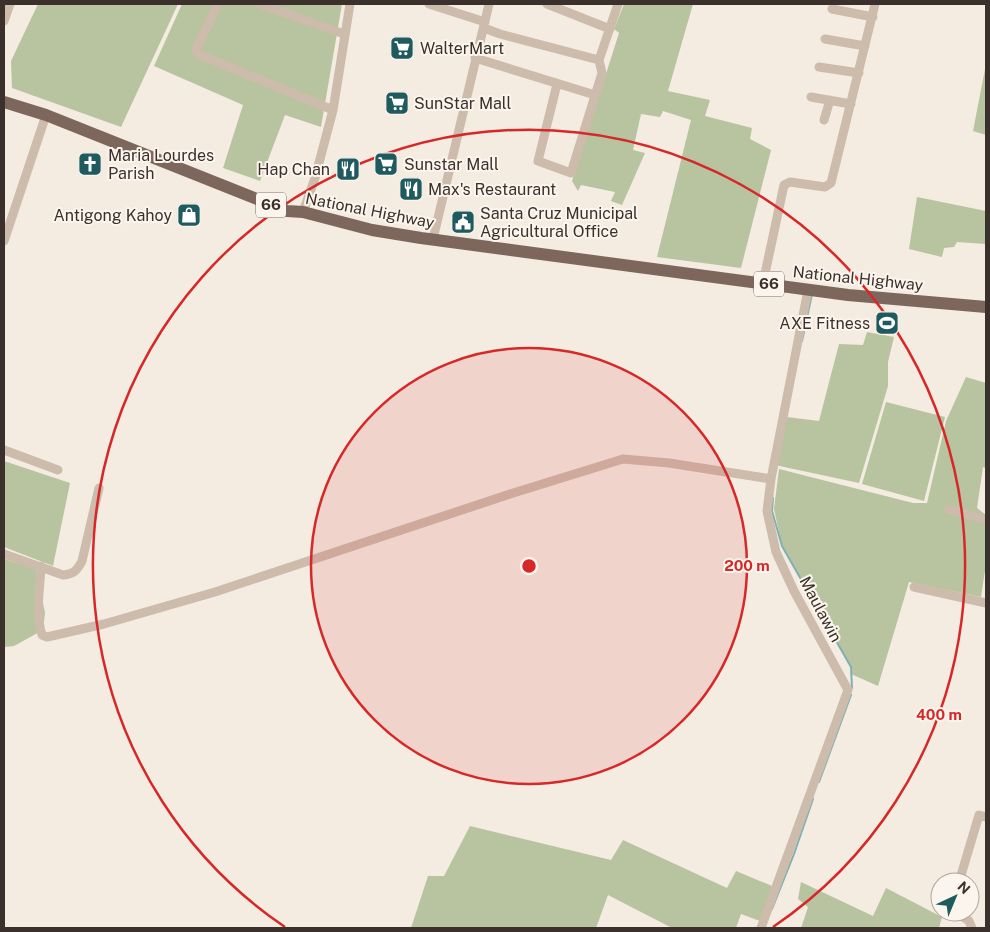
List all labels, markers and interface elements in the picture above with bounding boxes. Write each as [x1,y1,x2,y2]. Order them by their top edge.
supermarket icon: WalterMart [389,35,415,61]
place label: WalterMart [420,39,504,58]
supermarket icon: SunStar Mall [384,90,410,116]
place label: SunStar Mall [414,94,511,113]
place label: Maria Lourdes Parish [108,146,214,183]
church icon: Maria Lourdes Parish [77,151,103,177]
supermarket icon: Sunstar Mall [373,151,399,177]
place label: Sunstar Mall [404,155,499,174]
restaurant icon: Hap Chan [335,156,361,182]
place label: Hap Chan [257,160,330,179]
restaurant icon: Max's Restaurant [398,176,424,202]
place label: Max's Restaurant [428,180,556,199]
street label: National Highway [304,189,436,232]
road number: 66 [256,192,286,218]
shop icon: Antigong Kahoy [176,202,202,228]
place label: Santa Cruz Municipal Agricultural Office [480,204,638,241]
place label: Antigong Kahoy [53,206,172,225]
public building icon: Santa Cruz Municipal Agricultural Office [450,209,476,235]
street label: National Highway [792,262,925,295]
road number: 66 [754,272,784,296]
sports icon: AXE Fitness [874,310,900,336]
place label: AXE Fitness [779,314,870,333]
centre of rings [520,557,538,575]
text: 200 m [724,557,770,574]
street label: Maulawin [795,573,846,645]
text: 400 m [916,706,962,723]
north arrow [930,872,980,922]
text: N [955,878,974,897]

